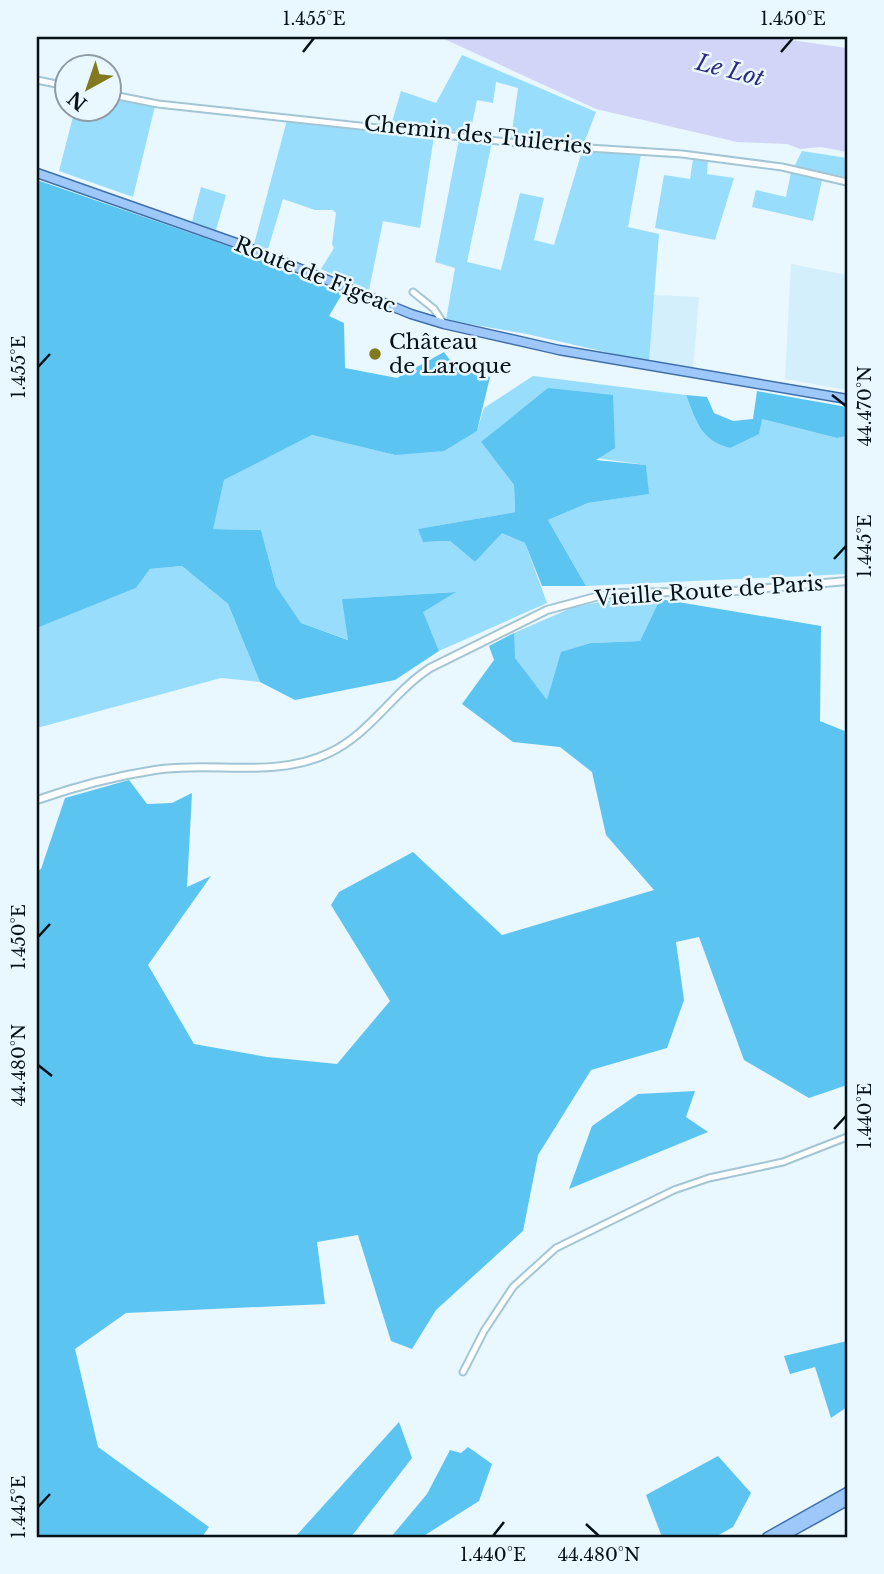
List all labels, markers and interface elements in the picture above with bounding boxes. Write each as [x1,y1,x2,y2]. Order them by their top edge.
text: 1.455°E [282,8,346,30]
text: 1.450°E [760,8,826,30]
water label: Le Lot [692,48,768,92]
north arrow [52,52,122,122]
text: N [63,86,92,115]
street label: Chemin des Tuileries [363,110,593,160]
street label: Route de Figeac [231,231,399,319]
place label: Château de Laroque [389,329,511,379]
text: 1.455°E [8,335,30,399]
marker: Château de Laroque [367,346,383,362]
text: 44.470°N [854,366,876,446]
text: 1.445°E [854,514,876,578]
street label: Vieille Route de Paris [593,570,824,612]
text: 1.450°E [8,904,30,970]
text: 44.480°N [8,1024,30,1106]
text: 1.440°E [854,1083,876,1149]
text: 1.445°E [8,1475,30,1539]
text: 1.440°E [460,1544,526,1566]
text: 44.480°N [558,1544,640,1566]

